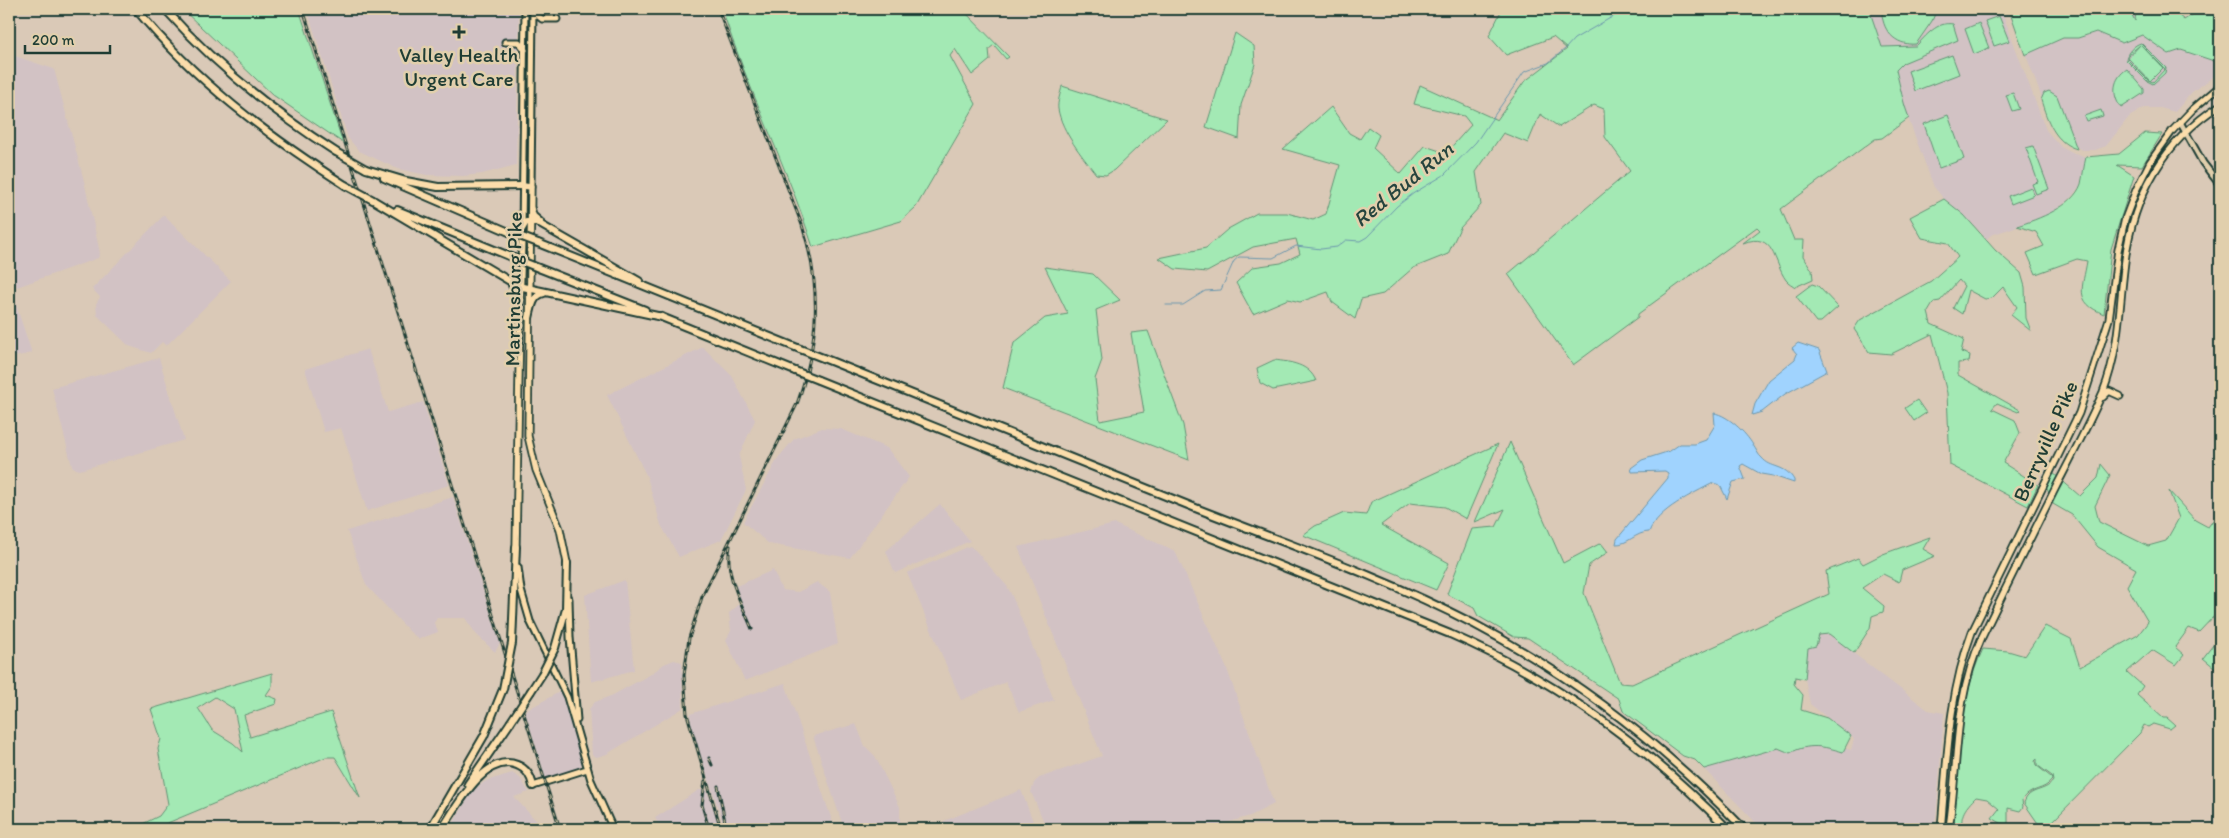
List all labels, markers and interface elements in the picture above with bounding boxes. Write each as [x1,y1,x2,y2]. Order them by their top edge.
scale bar [25,22,110,54]
marker: Valley Health Urgent Care [452,25,466,39]
text: 200 m [32,31,75,49]
place label: Valley Health Urgent Care [399,42,519,91]
water label: Red Bud Run [1347,135,1459,233]
street label: Martinsburg Pike [499,211,527,367]
street label: Berryville Pike [2007,377,2083,505]

